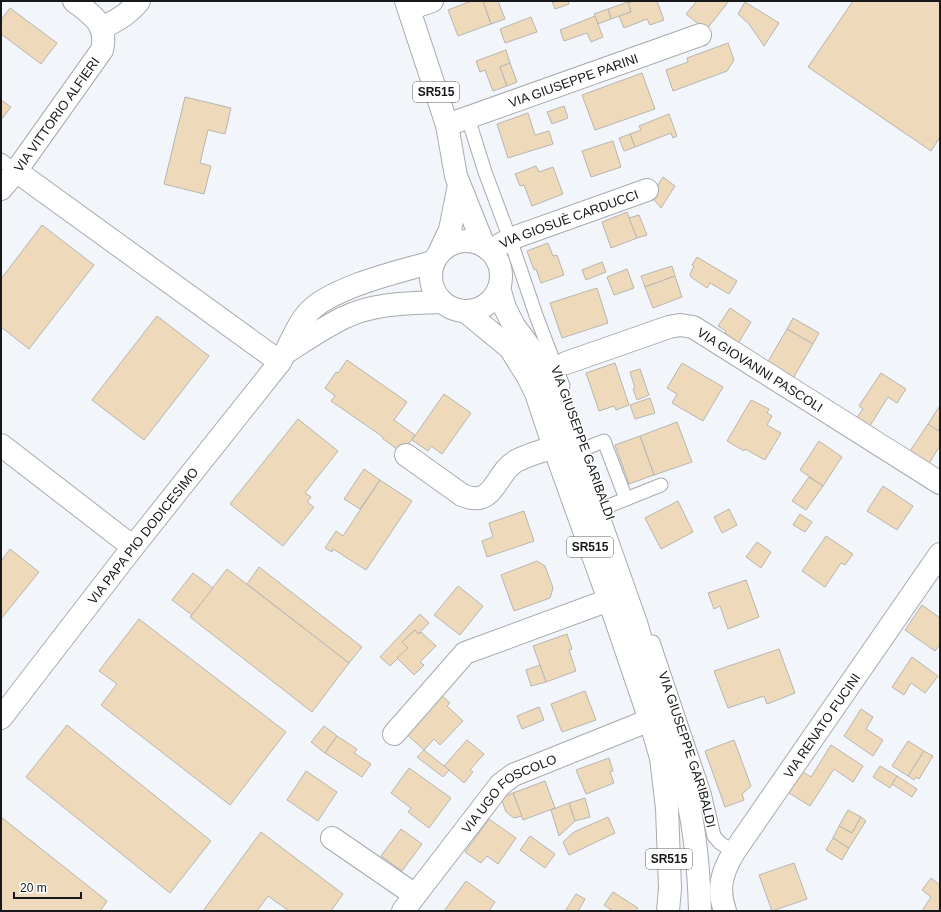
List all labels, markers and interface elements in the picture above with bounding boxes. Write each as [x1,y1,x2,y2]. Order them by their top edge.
street label: VIA GIUSEPPE PARINI [506,50,640,110]
street label: VIA VITTORIO ALFIERI [10,54,102,175]
road number: SR515 [413,82,459,102]
street label: VIA GIOSUÈ CARDUCCI [497,186,640,251]
street label: VIA GIOVANNI PASCOLI [695,324,826,415]
street label: VIA GIUSEPPE GARIBALDI [548,364,618,522]
street label: VIA PAPA PIO DODICESIMO [84,464,201,607]
road number: SR515 [567,537,613,557]
street label: VIA GIUSEPPE GARIBALDI [656,669,719,829]
street label: VIA RENATO FUCINI [780,670,863,781]
street label: VIA UGO FOSCOLO [458,751,558,836]
road number: SR515 [646,849,692,869]
scale bar [14,874,81,900]
text: 20 m [20,881,47,895]

